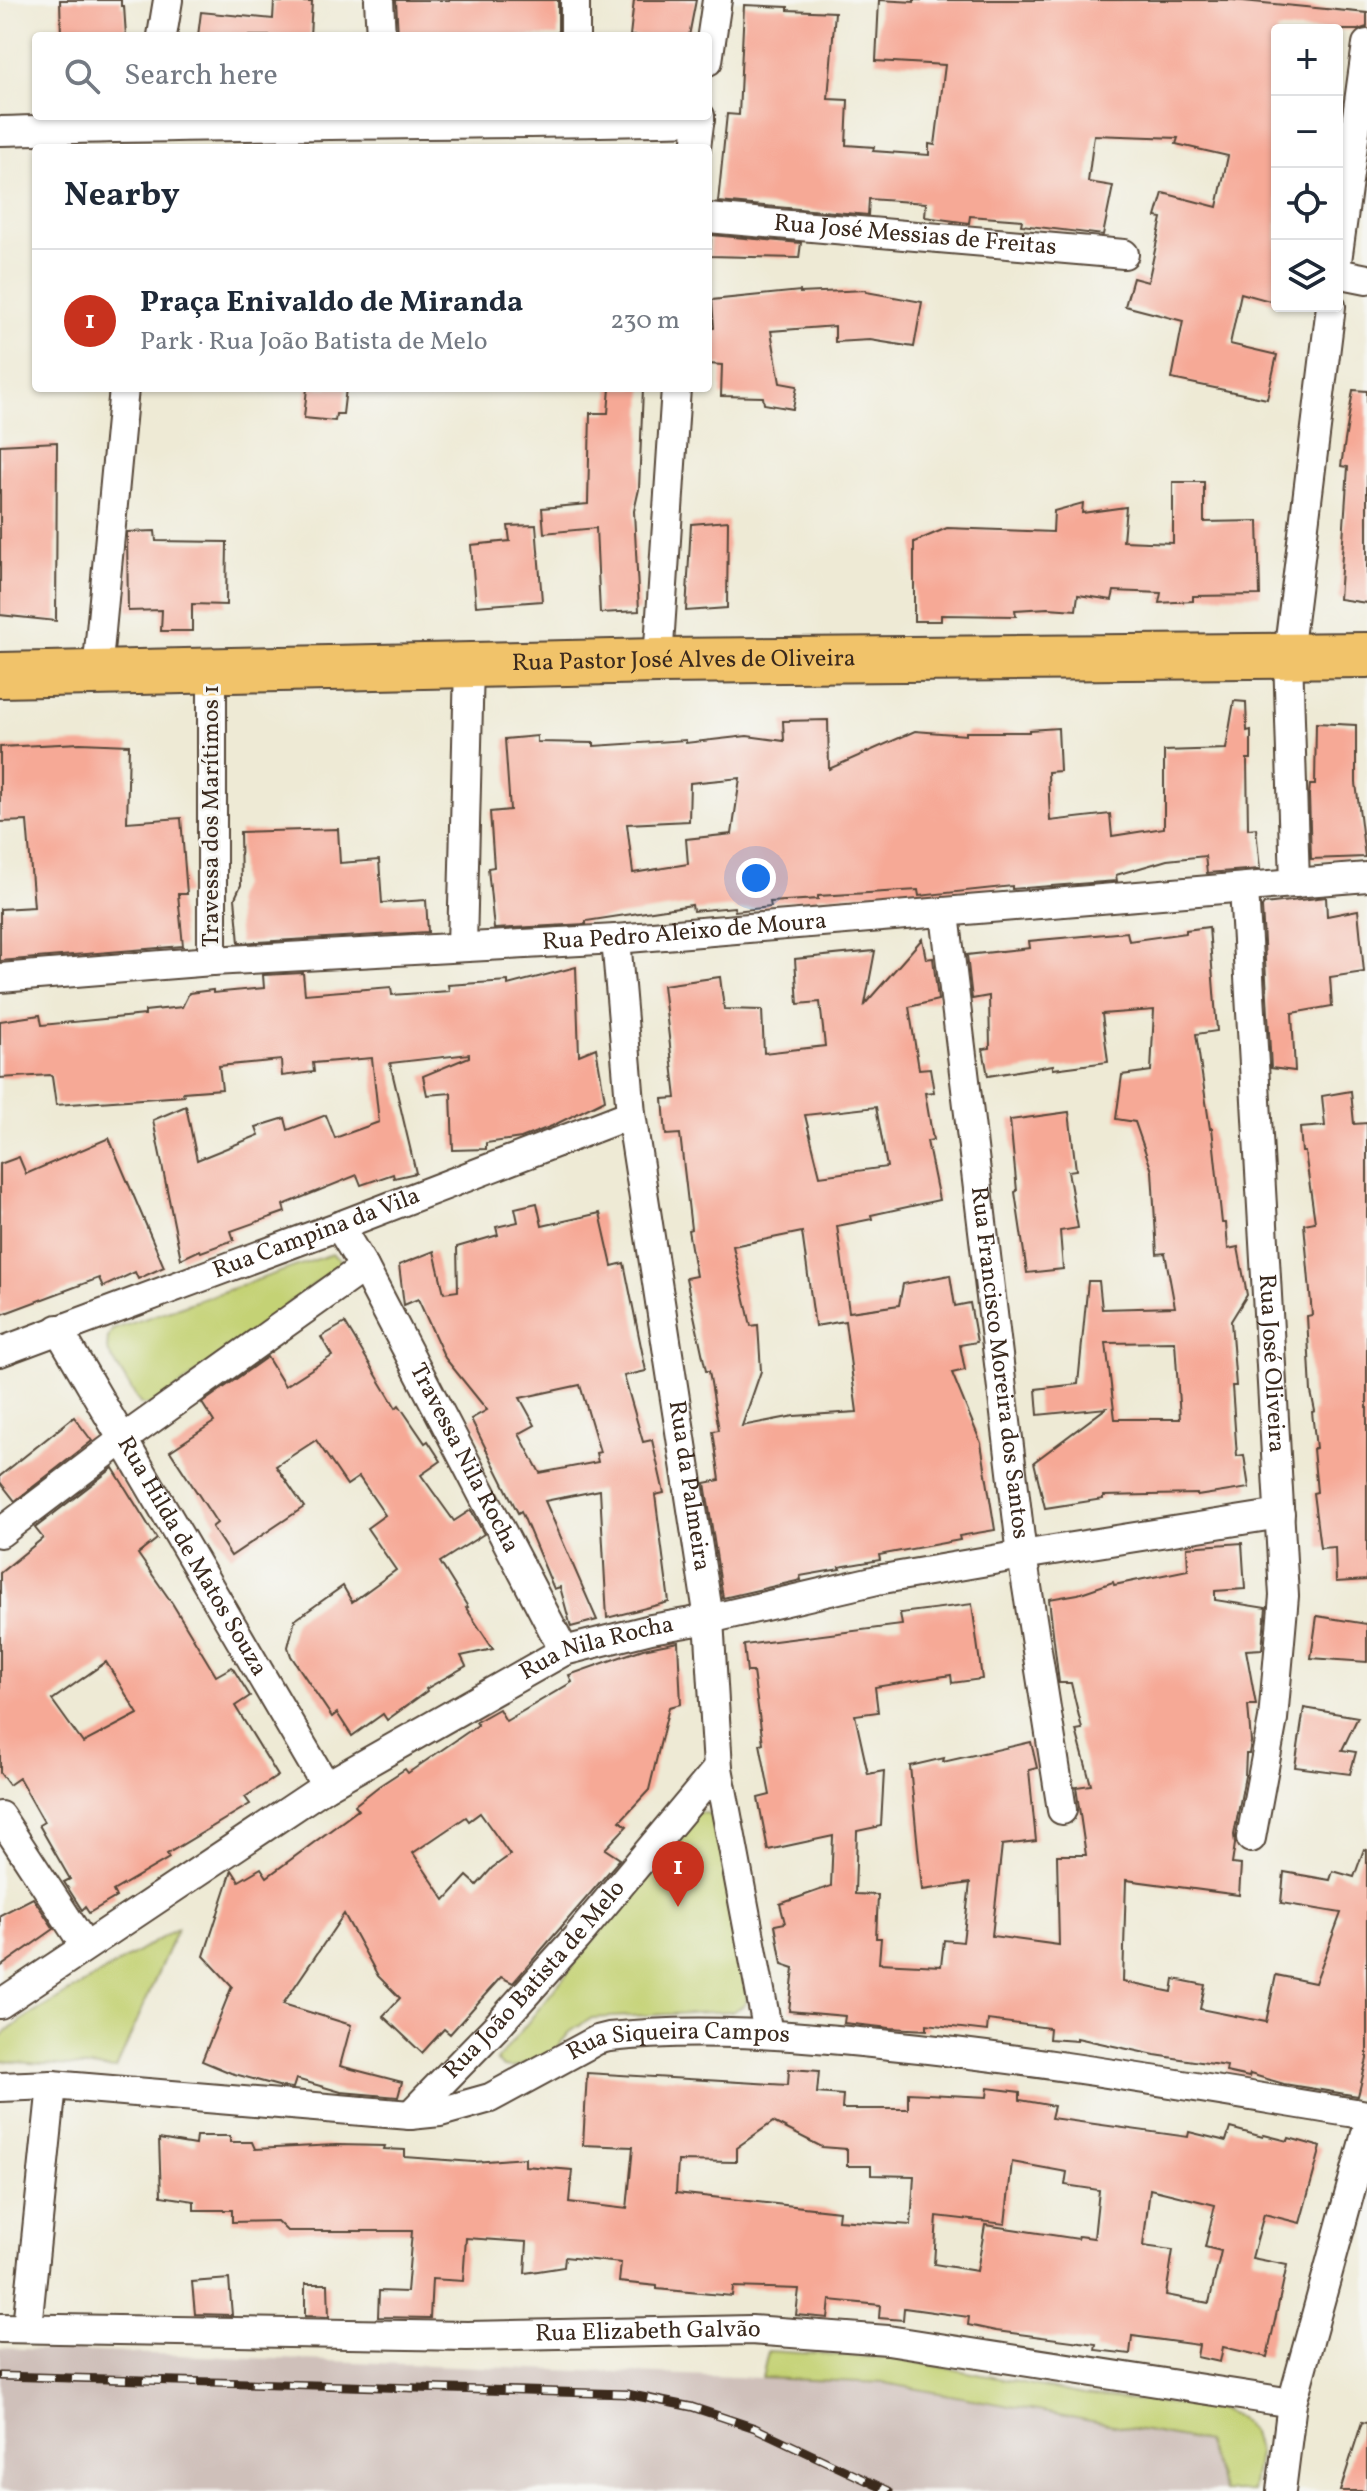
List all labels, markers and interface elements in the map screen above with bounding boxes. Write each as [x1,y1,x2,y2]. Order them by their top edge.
map controls [1271,24,1343,312]
button: + [1271,24,1343,96]
search box [32,32,712,120]
icon: search [60,54,104,98]
text: Search here [124,55,278,97]
button: − [1271,96,1343,168]
button: locate [1271,168,1343,240]
text: Nearby [64,173,180,220]
street label: Rua José Messias de Freitas [772,207,1058,265]
button: layers [1271,240,1343,312]
text: Praça Enivaldo de Miranda [140,282,523,324]
text: 1 [85,303,95,339]
text: 230 m [610,303,680,339]
text: Park · Rua João Batista de Melo [140,324,488,360]
street label: Rua Pastor José Alves de Oliveira [512,642,856,681]
street label: Travessa dos Marítimos 1 [195,685,229,947]
your location [736,858,776,898]
street label: Rua Pedro Aleixo de Moura [541,905,828,960]
street label: Rua Campina da Vila [208,1179,425,1288]
street label: Rua Francisco Moreira dos Santos [961,1185,1037,1541]
street label: Rua José Oliveira [1249,1273,1293,1454]
street label: Travessa Nila Rocha [400,1358,527,1559]
street label: Rua da Palmeira [659,1398,718,1574]
street label: Rua Hilda de Matos Souza [108,1430,275,1683]
street label: Rua Nila Rocha [514,1608,676,1690]
pin: 1 [652,1841,704,1907]
street label: Rua João Batista de Melo [436,1873,634,2087]
street label: Rua Siqueira Campos [561,2015,791,2070]
street label: Rua Elizabeth Galvão [535,2313,762,2352]

